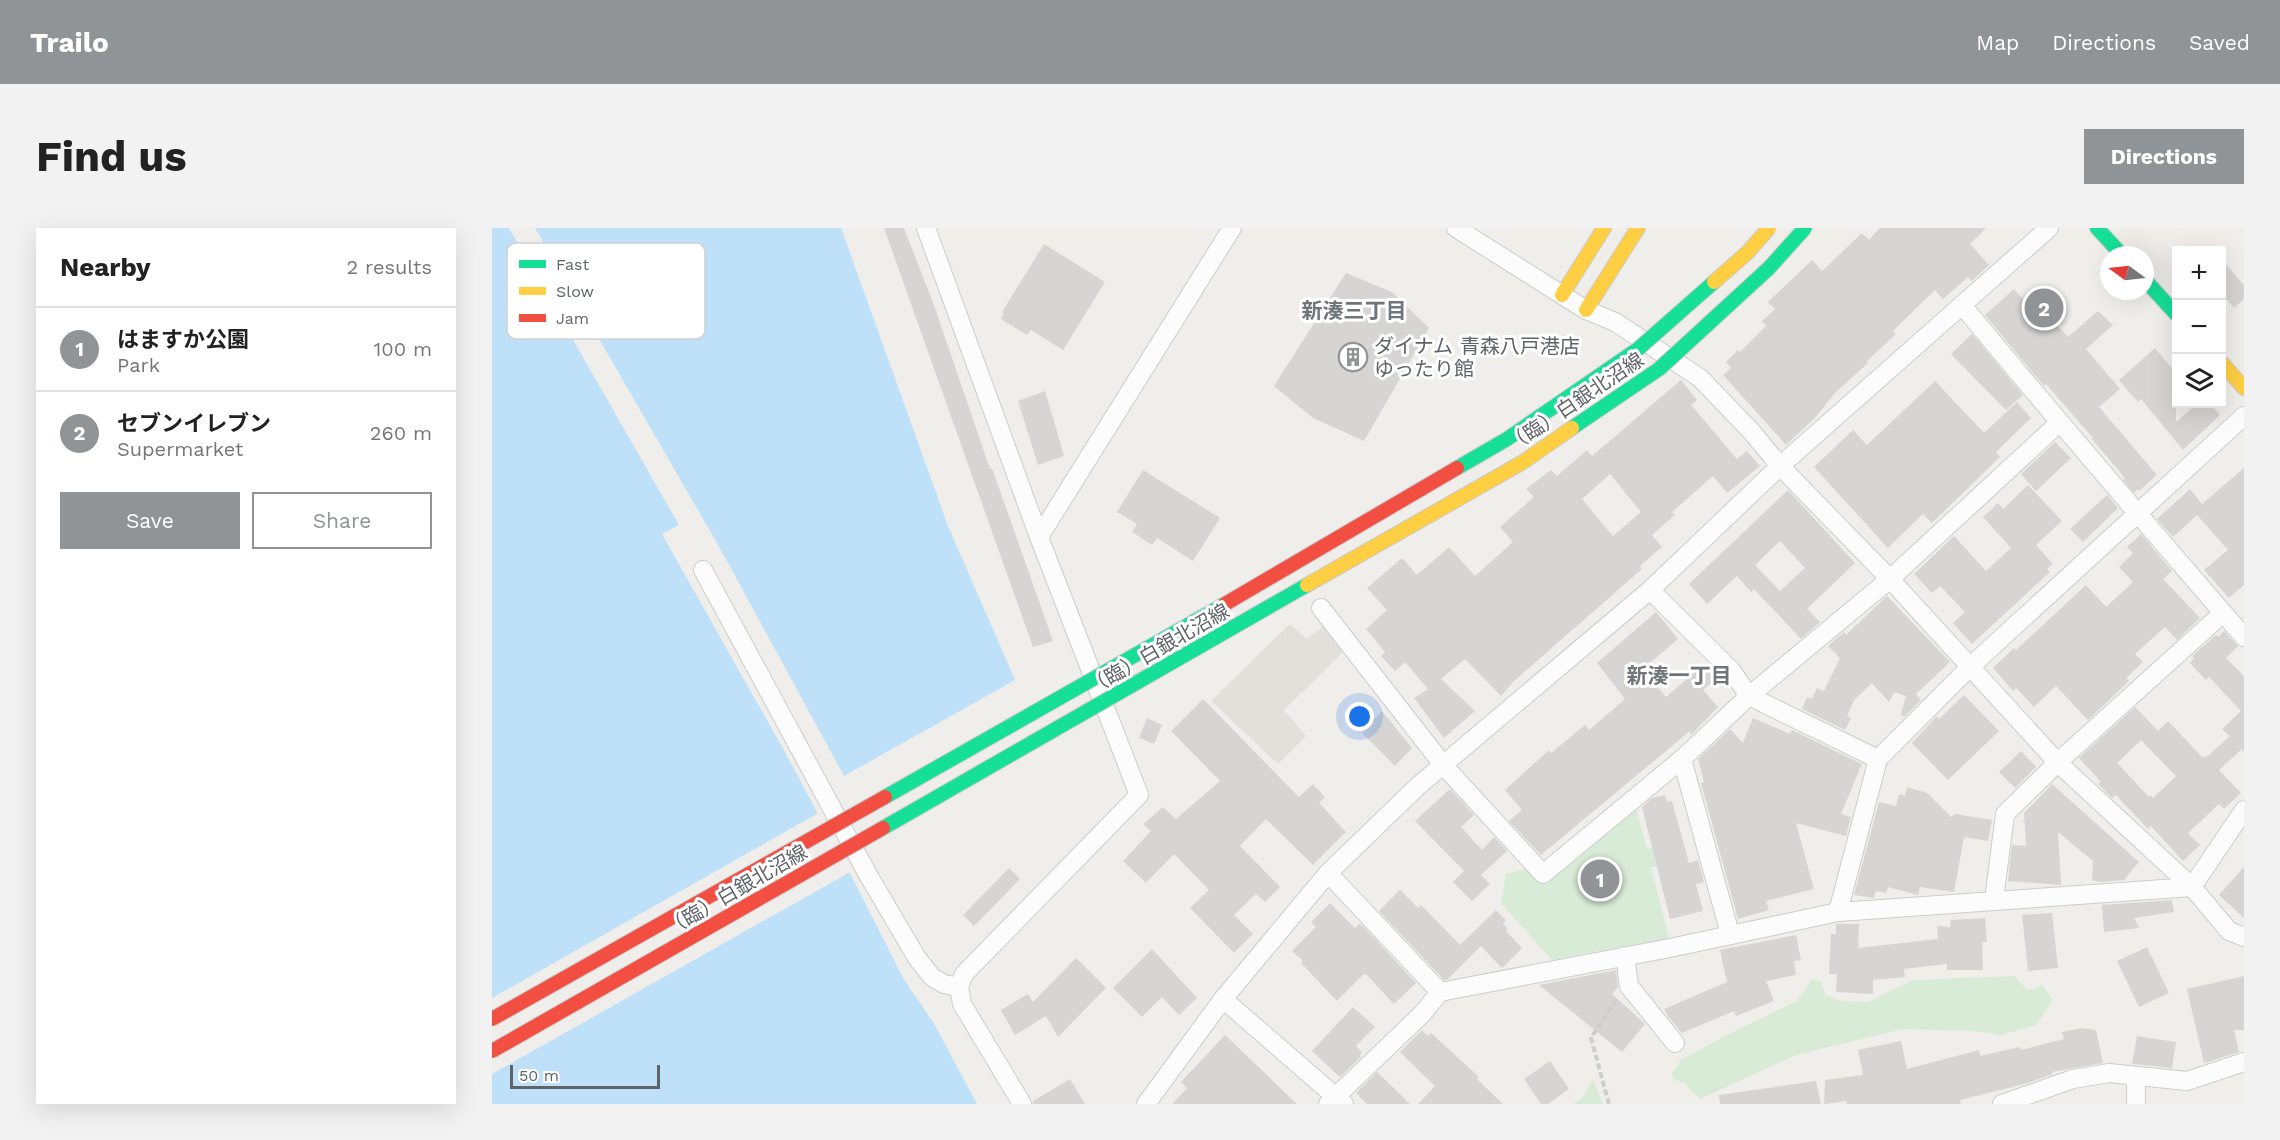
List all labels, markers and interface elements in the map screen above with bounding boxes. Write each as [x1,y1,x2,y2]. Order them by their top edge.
text: Trailo [30,26,109,59]
text: Map [1976,30,2019,55]
text: Directions [2052,30,2156,55]
text: Saved [2189,30,2250,55]
button: Directions [2084,129,2244,184]
text: Find us [36,132,187,181]
legend [507,243,705,339]
north arrow [2100,246,2154,300]
map controls [2172,246,2226,408]
button: + [2172,246,2226,300]
text: Nearby [60,252,151,282]
text: 2 results [347,255,432,279]
text: Fast [556,255,589,274]
text: Slow [556,282,594,301]
pin: 2 [2024,286,2064,331]
district label: 新湊三丁目 [1302,298,1407,323]
button: − [2172,300,2226,354]
text: Jam [556,309,589,328]
text: はますか公園 [117,327,249,352]
place label: ダイナム 青森八戸港店 ゆったり館 [1374,334,1580,381]
text: 1 [75,337,84,361]
text: 100 m [373,337,432,361]
building icon: ダイナム 青森八戸港店 ゆったり館 [1337,341,1369,373]
street label: （臨）白銀北沼線 [1502,347,1648,457]
text: Park [117,353,160,377]
button: layers [2172,354,2226,408]
text: セブンイレブン [117,411,271,436]
text: 2 [74,421,85,445]
text: 260 m [370,421,432,445]
text: Supermarket [117,437,243,461]
button: Save [60,492,240,549]
button: Share [252,492,432,549]
street label: （臨）白銀北沼線 [1083,599,1233,699]
district label: 新湊一丁目 [1627,663,1732,688]
your location [1345,702,1374,731]
street label: （臨）白銀北沼線 [661,840,811,940]
pin: 1 [1580,856,1620,902]
scale bar [510,1062,660,1090]
text: 50 m [519,1066,559,1085]

